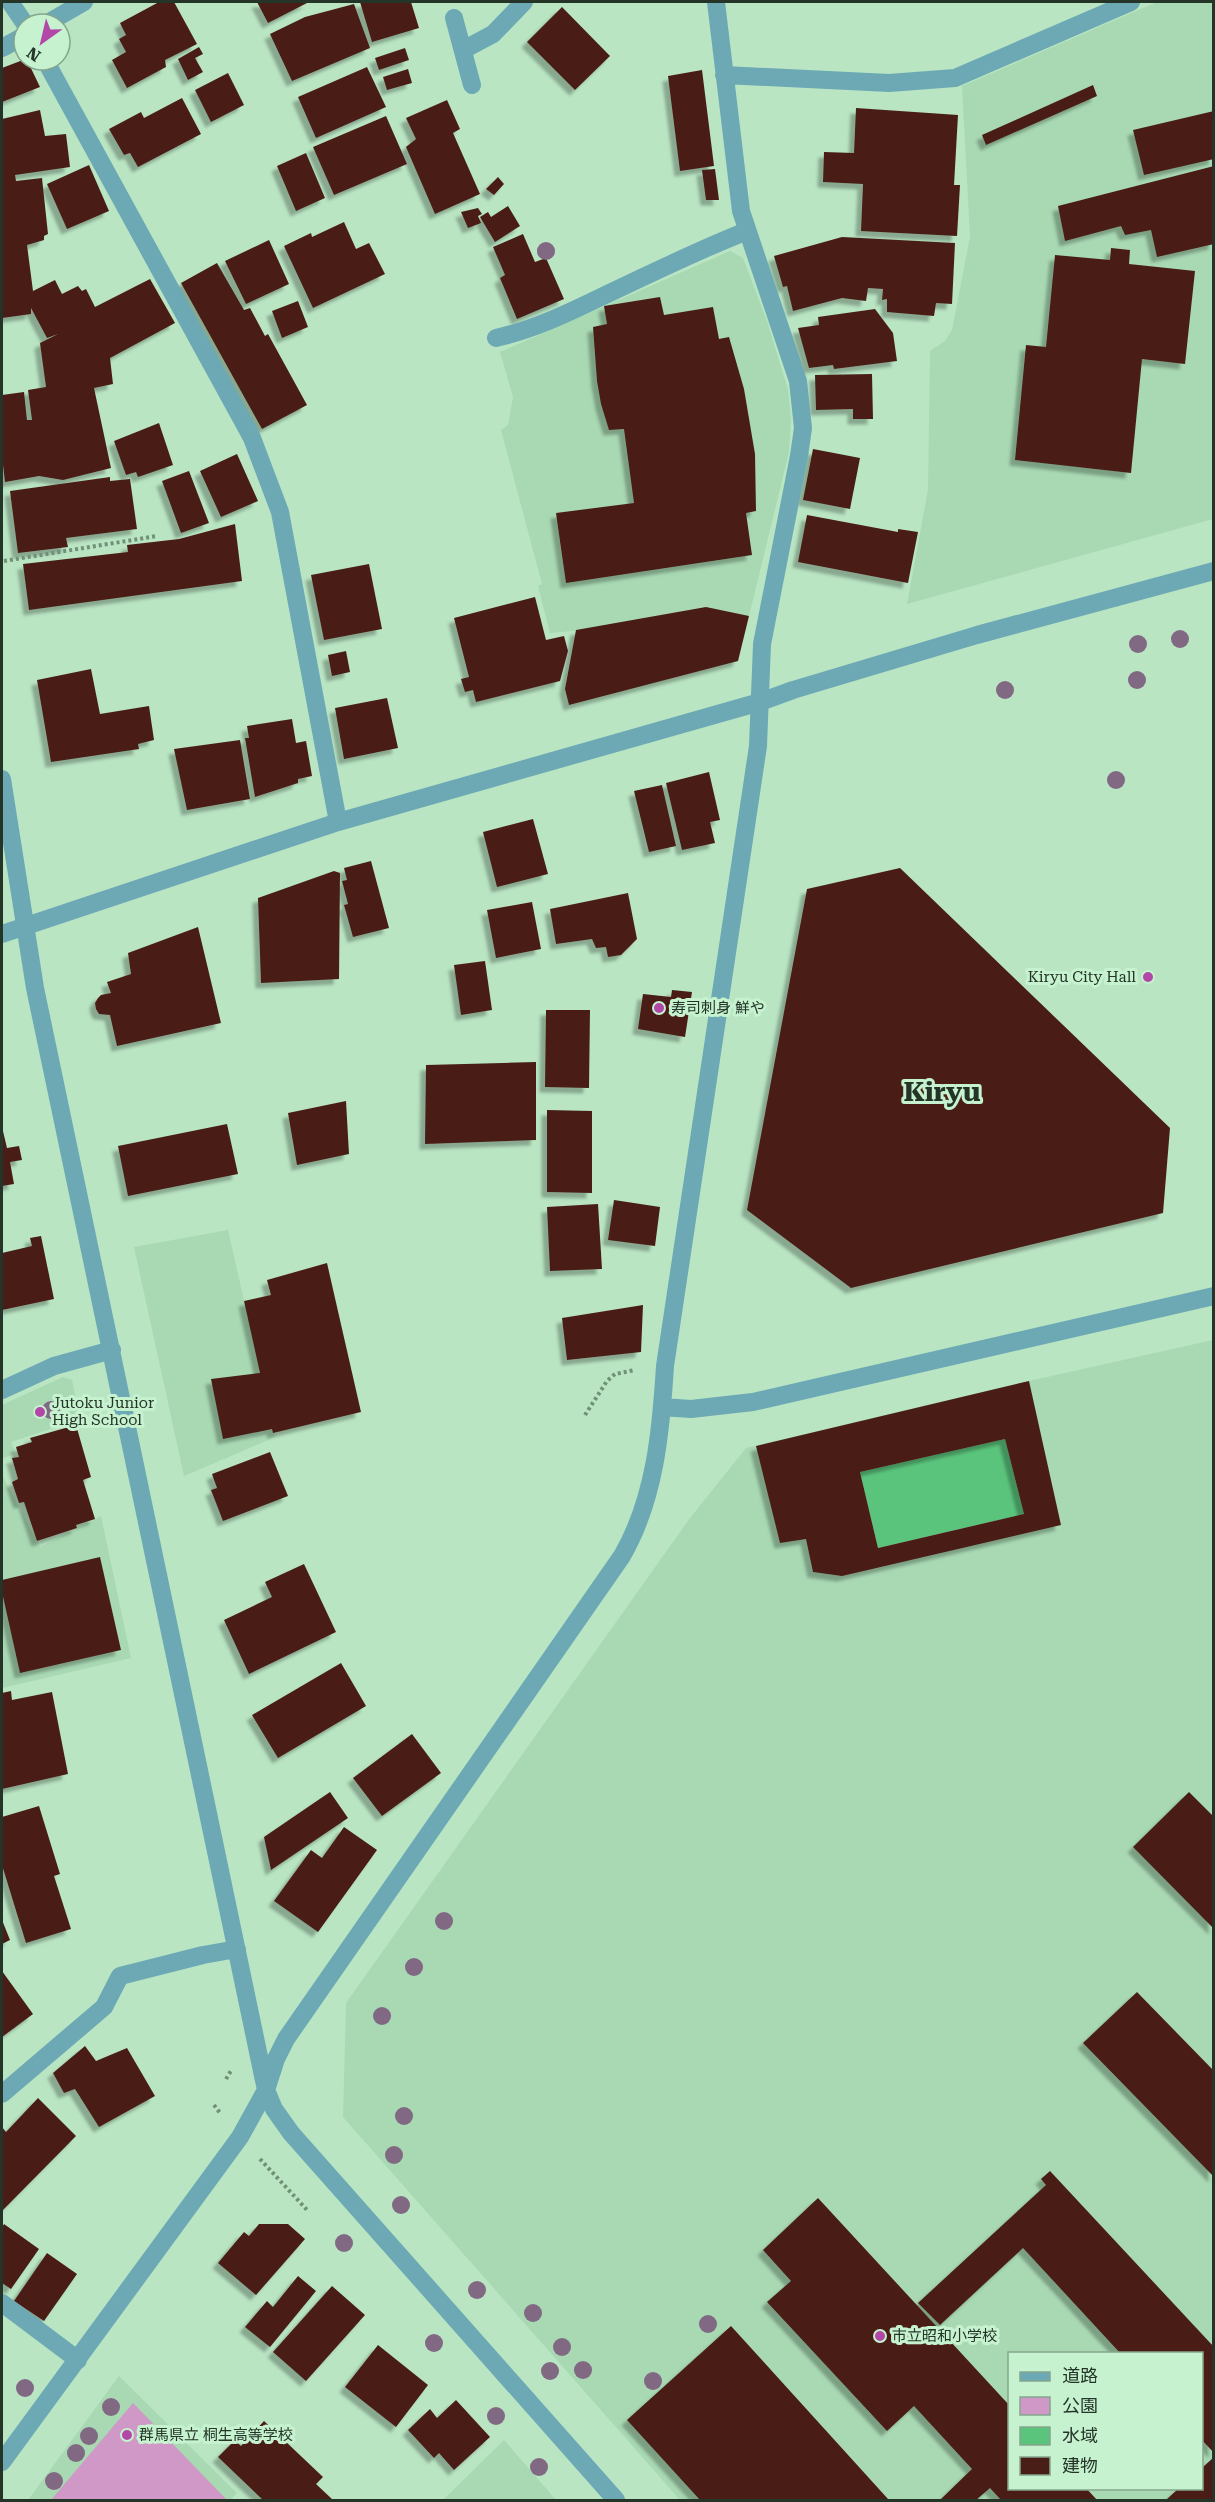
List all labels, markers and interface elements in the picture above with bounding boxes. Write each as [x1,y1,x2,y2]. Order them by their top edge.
north arrow [12,12,72,72]
text: N [23,43,44,65]
place label: Kiryu City Hall [1028,968,1136,986]
marker: Kiryu City Hall [1141,970,1155,984]
place label: 寿司刺身 鮮や [671,999,765,1017]
marker: 寿司刺身 鮮や [652,1001,666,1015]
district label: Kiryu [903,1076,981,1108]
place label: Jutoku Junior High School [52,1394,154,1429]
marker: Jutoku Junior High School [33,1405,47,1419]
place label: 市立昭和小学校 [892,2327,997,2345]
marker: 市立昭和小学校 [873,2329,887,2343]
legend [1008,2352,1203,2490]
text: 道路 [1062,2365,1098,2386]
text: 公園 [1062,2395,1098,2416]
text: 水域 [1062,2425,1098,2446]
place label: 群馬県立 桐生高等学校 [139,2426,293,2444]
marker: 群馬県立 桐生高等学校 [120,2428,134,2442]
text: 建物 [1062,2455,1098,2476]

